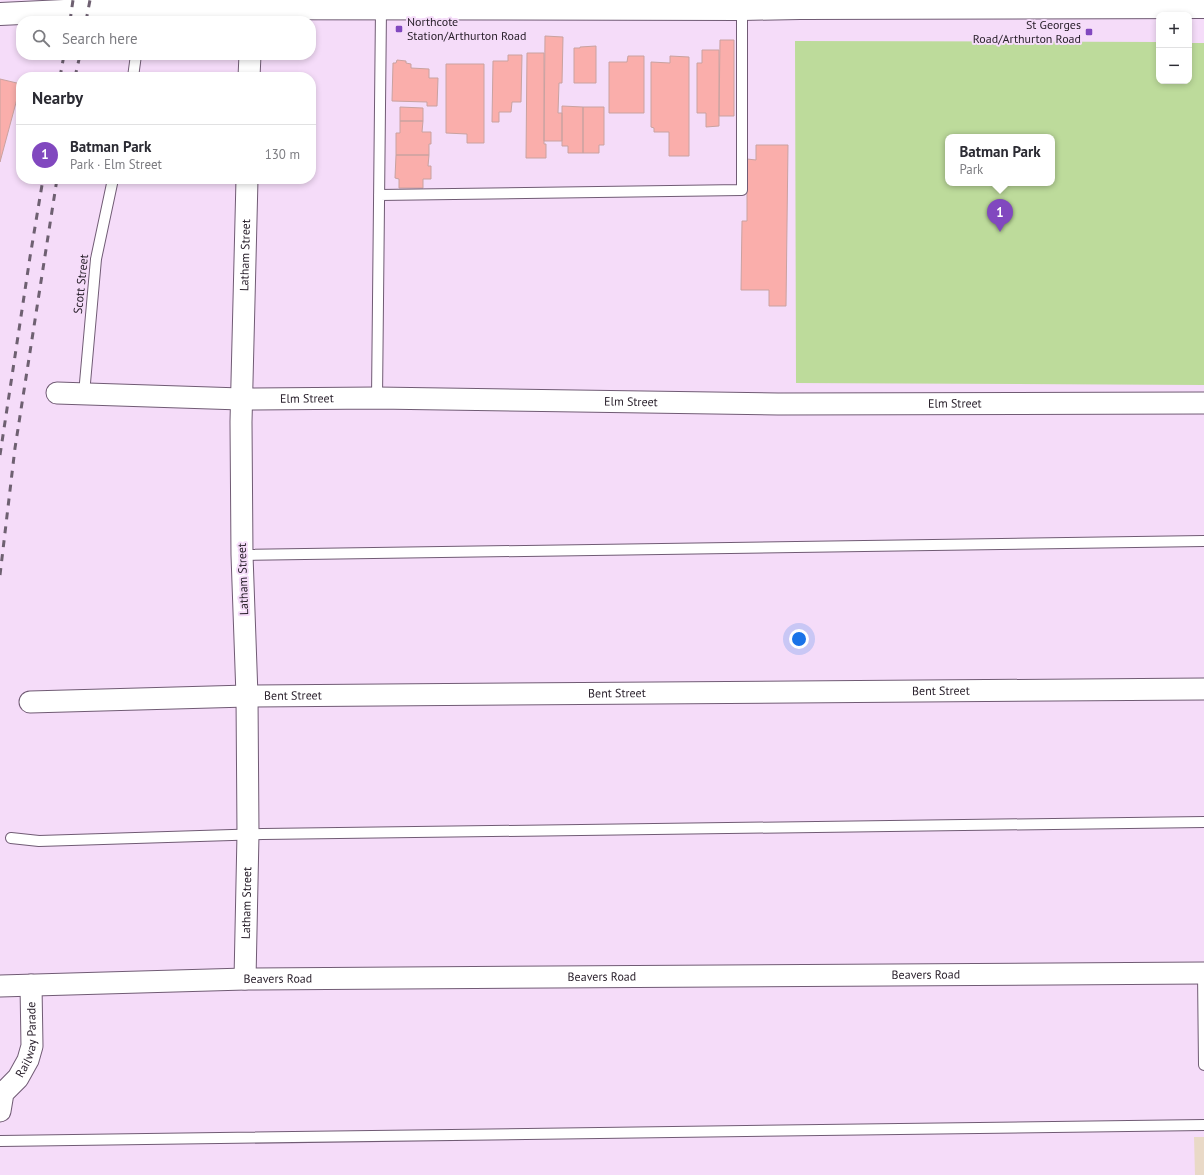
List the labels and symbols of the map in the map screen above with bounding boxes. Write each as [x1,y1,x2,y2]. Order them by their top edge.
place label: Northcote Station/Arthurton Road [407,14,526,43]
place label: St Georges Road/Arthurton Road [973,17,1081,46]
marker: Northcote Station/Arthurton Road [394,24,404,34]
marker: St Georges Road/Arthurton Road [1084,27,1094,37]
pin: 1 [987,199,1013,232]
street label: Latham Street [236,219,253,291]
street label: Scott Street [70,253,91,315]
street label: Elm Street [280,390,334,406]
street label: Elm Street [604,393,658,409]
street label: Elm Street [928,396,982,411]
street label: Latham Street [234,543,251,615]
your location [789,629,809,649]
street label: Bent Street [912,683,970,698]
street label: Bent Street [588,685,646,701]
street label: Bent Street [264,687,322,703]
street label: Latham Street [238,867,254,939]
street label: Beavers Road [892,967,960,982]
street label: Beavers Road [568,969,636,984]
street label: Beavers Road [244,971,312,986]
street label: Railway Parade [12,1002,39,1080]

